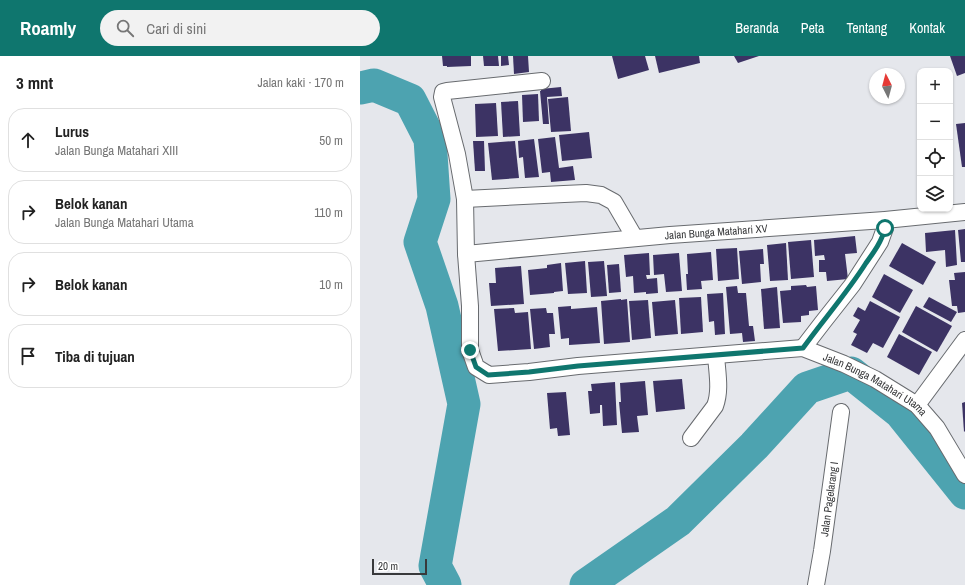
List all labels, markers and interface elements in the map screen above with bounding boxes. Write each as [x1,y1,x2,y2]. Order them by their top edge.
search box [100,10,380,46]
text: Roamly [20,15,76,41]
icon: search [114,17,136,39]
text: Cari di sini [146,18,206,39]
text: Beranda [735,19,779,37]
text: Peta [801,19,824,37]
text: Tentang [846,19,887,37]
text: Kontak [909,19,945,37]
north arrow [869,68,905,104]
map controls [917,68,953,212]
button: + [917,68,953,104]
text: 3 mnt [16,71,53,94]
text: Jalan kaki · 170 m [257,74,344,91]
button: − [917,104,953,140]
text: Lurus [55,121,89,142]
icon: ahead [17,129,39,151]
text: 50 m [319,132,343,149]
button: locate [917,140,953,176]
text: Jalan Bunga Matahari XIII [55,142,178,159]
button: layers [917,176,953,212]
text: Belok kanan [55,193,127,214]
icon: right [17,201,39,223]
text: 110 m [314,204,343,221]
text: Jalan Bunga Matahari Utama [55,214,194,231]
route start [876,219,894,237]
street label: Jalan Bunga Matahari XV [664,221,768,242]
icon: right [17,273,39,295]
text: Belok kanan [55,274,127,295]
text: 10 m [319,276,343,293]
route end [461,341,479,359]
icon: arrive [17,345,39,367]
text: Tiba di tujuan [55,346,135,367]
street label: Jalan Bunga Matahari Utama [821,350,930,419]
street label: Jalan Pagelarang I [817,461,841,537]
scale bar [372,557,427,576]
text: 20 m [378,559,398,573]

